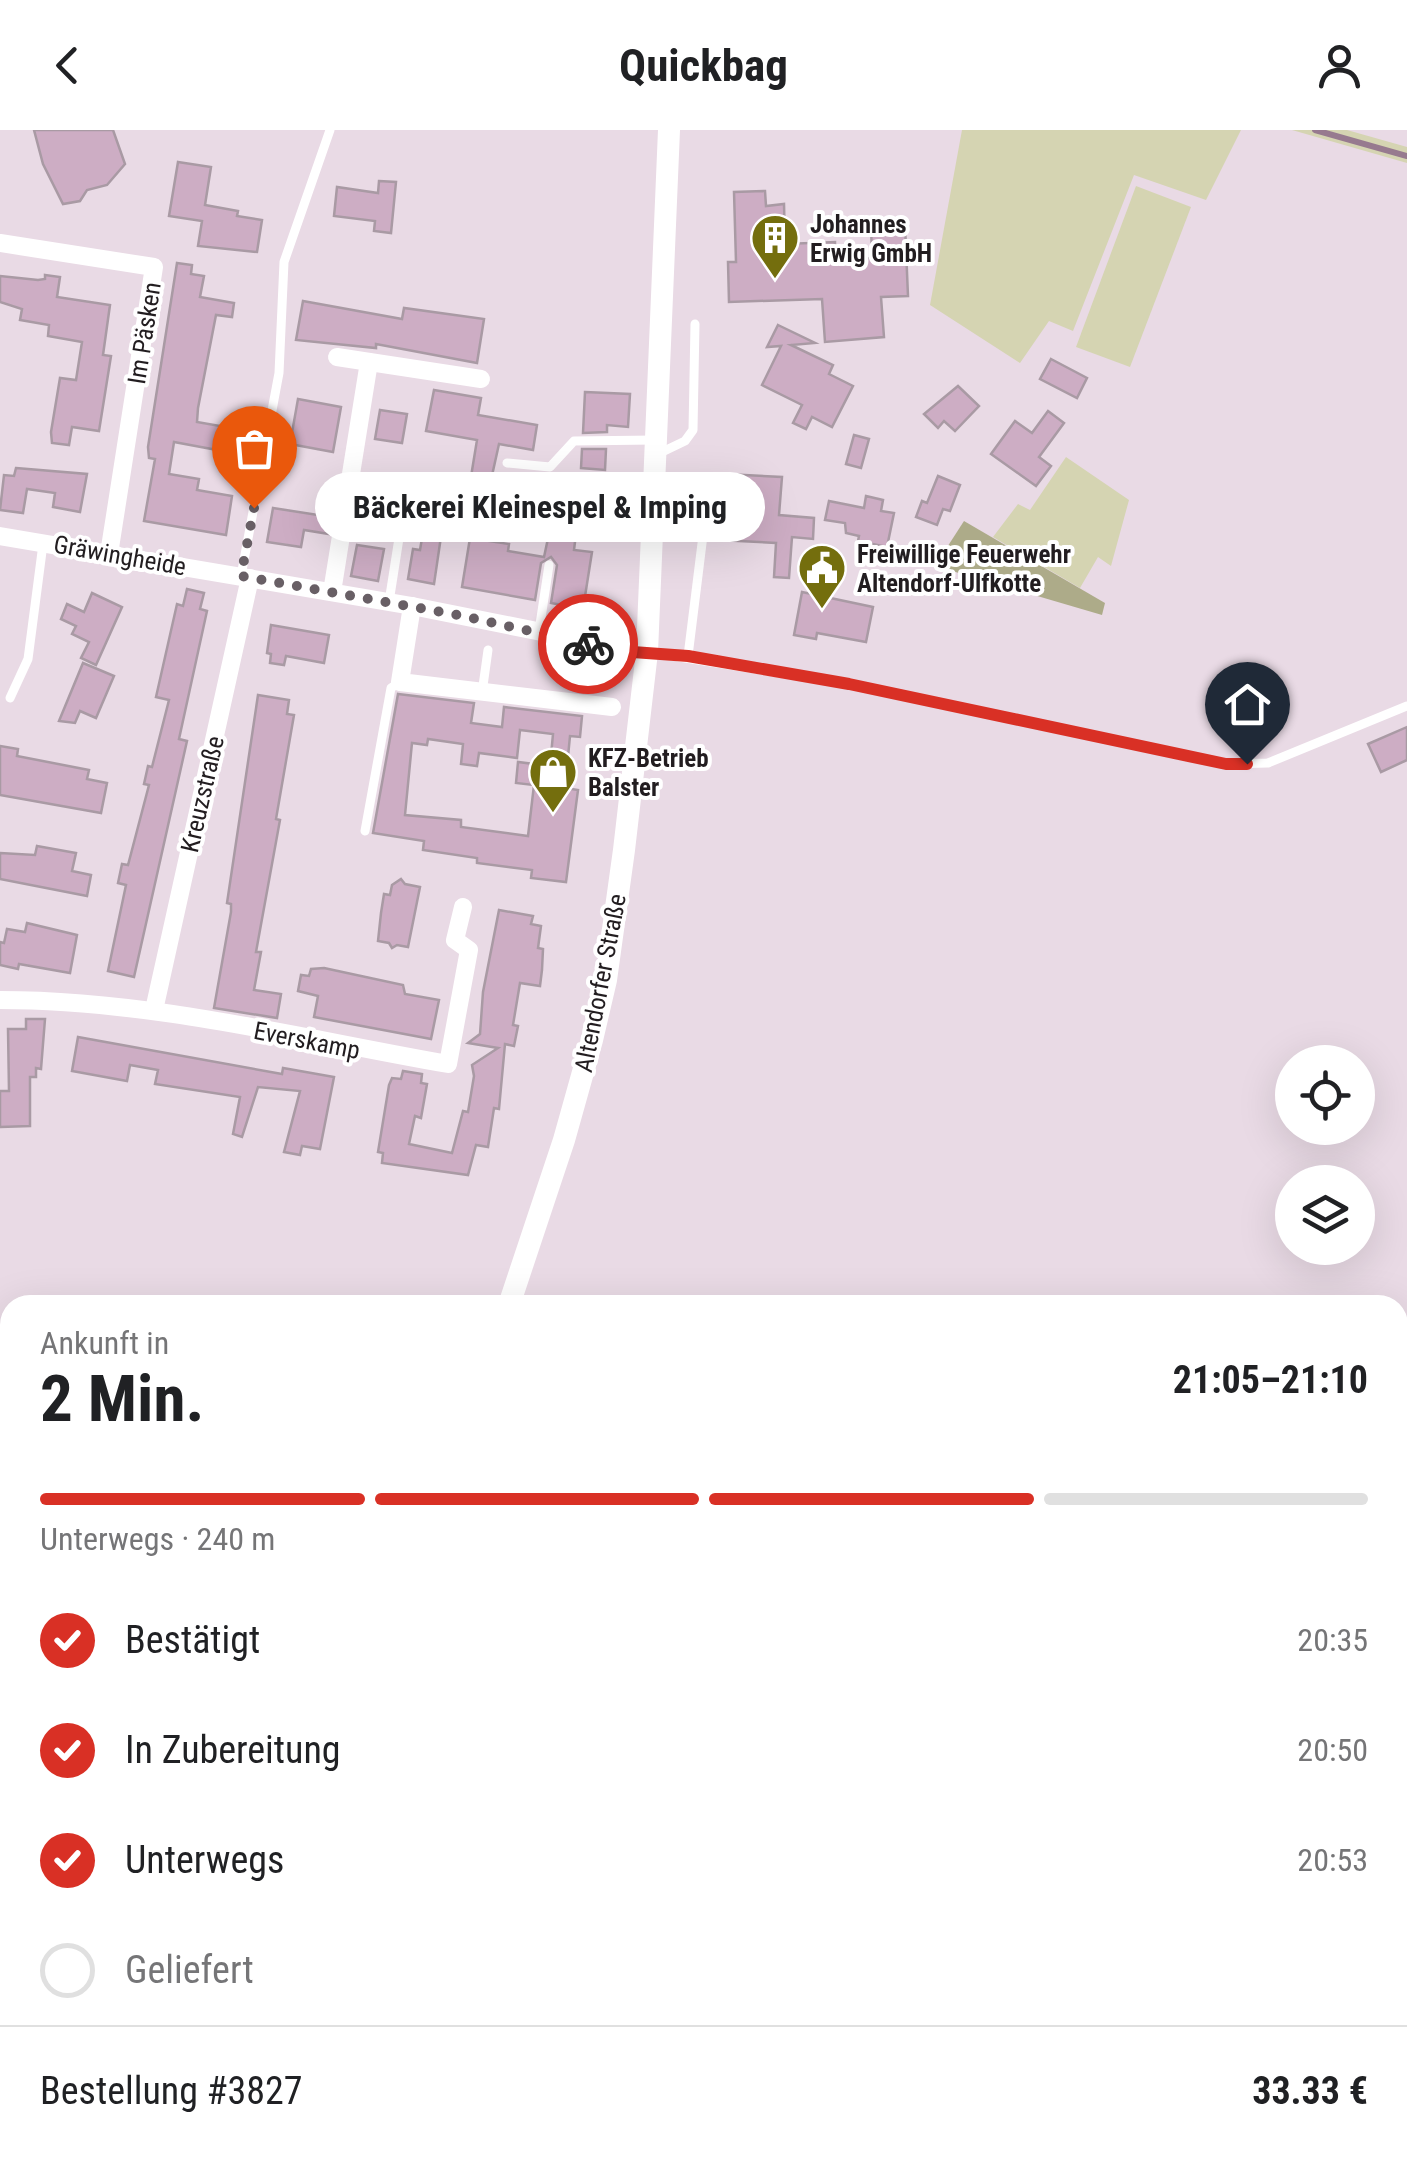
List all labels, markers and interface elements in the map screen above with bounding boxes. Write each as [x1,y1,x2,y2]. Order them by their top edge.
icon: back [40,38,95,93]
icon: person [1312,38,1367,93]
text: Quickbag [619,39,788,92]
place label: Johannes Erwig GmbH [810,210,932,268]
building icon: Johannes Erwig GmbH [749,212,801,280]
street label: Im Päsken [122,280,167,386]
pin [212,406,297,509]
icon: bag [227,421,282,476]
callout: Bäckerei Kleinespel & Imping [314,473,764,543]
text: Bäckerei Kleinespel & Imping [353,488,727,526]
street label: Gräwingheide [51,530,188,581]
place label: Freiwillige Feuerwehr Altendorf-Ulfkotte [857,540,1071,598]
public building icon: Freiwillige Feuerwehr Altendorf-Ulfkotte [796,542,848,610]
courier [538,594,638,694]
icon: bike [561,617,616,672]
pin [1205,662,1290,765]
icon: home [1220,677,1275,732]
street label: Kreuzstraße [175,733,230,855]
place label: KFZ-Betrieb Balster [588,744,709,802]
shop icon: KFZ-Betrieb Balster [527,746,579,814]
street label: Altendorfer Straße [569,891,632,1075]
street label: Everskamp [251,1016,363,1065]
map controls [1275,1045,1375,1265]
button: locate [1275,1045,1375,1145]
button: layers [1275,1165,1375,1265]
text: Ankunft in [40,1324,169,1362]
text: 21:05–21:10 [1173,1358,1368,1402]
text: 2 Min. [40,1361,204,1437]
text: Unterwegs · 240 m [40,1520,275,1558]
icon: check [40,1613,95,1668]
text: Bestätigt [125,1618,260,1662]
text: 20:35 [1297,1621,1368,1659]
icon: check [40,1723,95,1778]
text: In Zubereitung [125,1728,341,1772]
text: 20:50 [1297,1731,1368,1769]
icon: check [40,1833,95,1888]
text: Unterwegs [125,1838,284,1882]
text: 20:53 [1297,1841,1368,1879]
text: Geliefert [125,1948,254,1992]
text: Bestellung #3827 [40,2069,302,2113]
text: 33.33 € [1252,2069,1368,2113]

